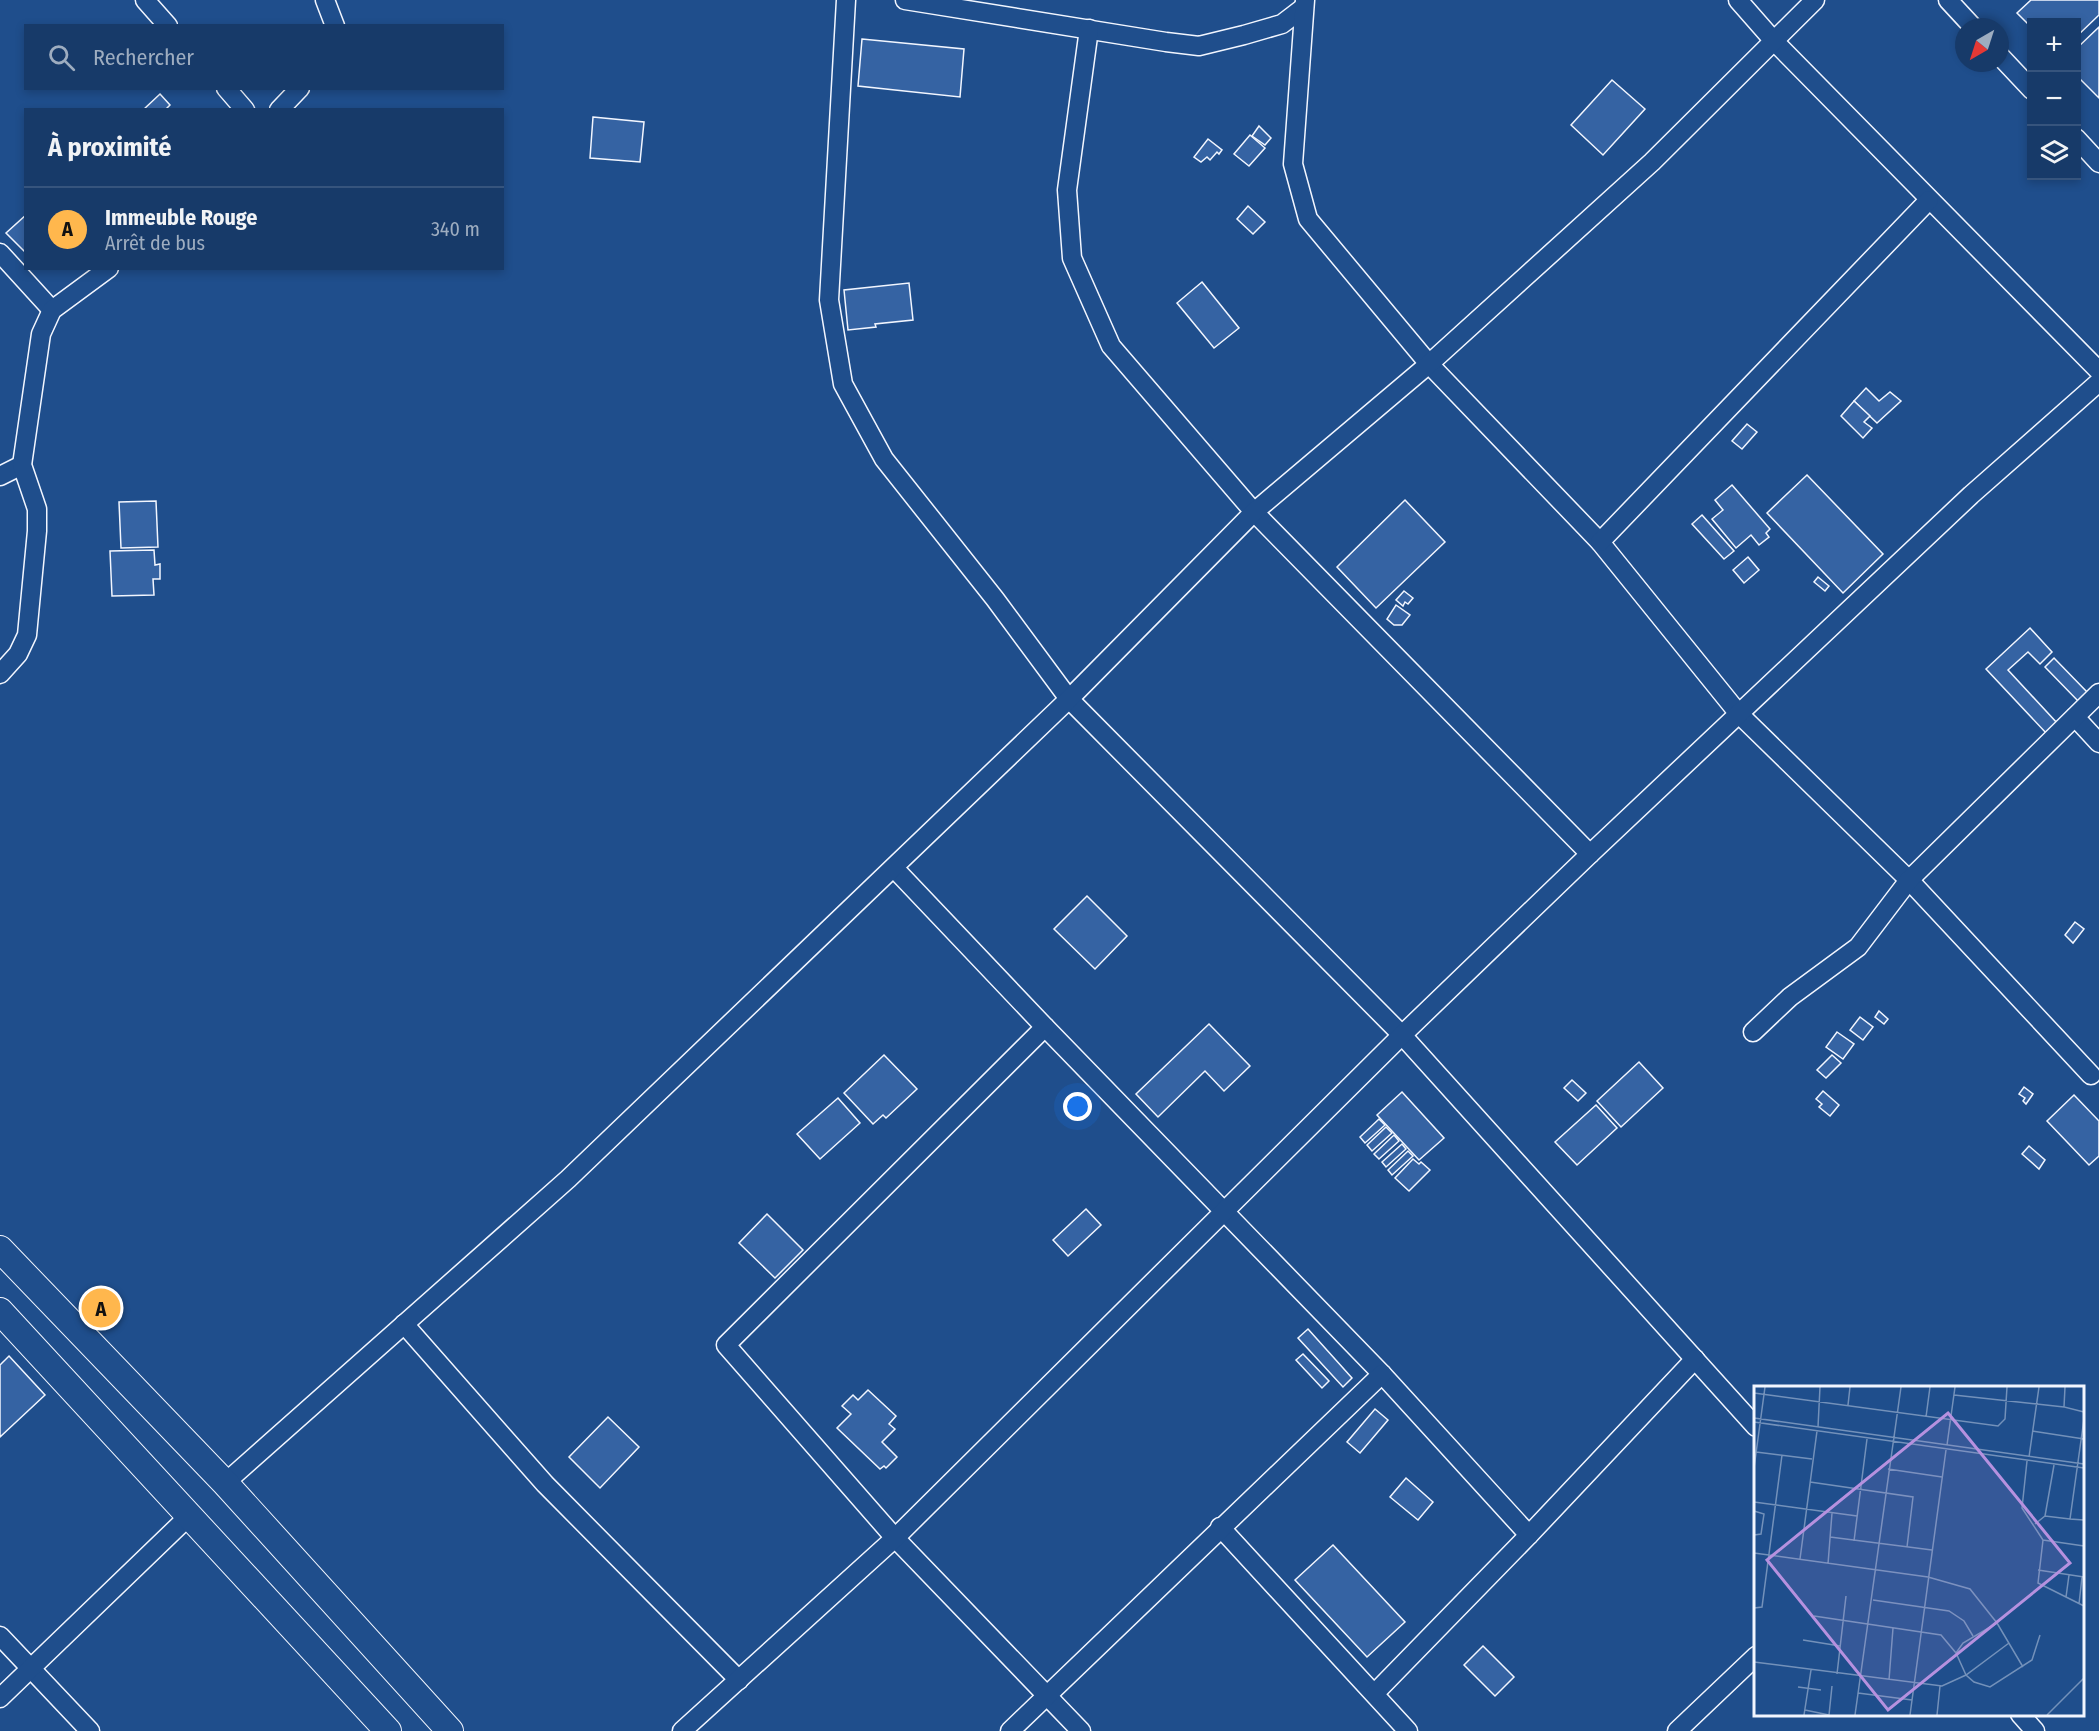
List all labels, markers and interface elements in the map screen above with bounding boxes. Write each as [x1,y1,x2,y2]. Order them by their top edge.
north arrow [1955,18,2009,72]
map controls [2027,18,2081,180]
button: + [2027,18,2081,72]
search box [24,24,504,90]
icon: search [45,41,78,74]
text: Rechercher [93,44,194,71]
button: − [2027,72,2081,126]
button: layers [2027,126,2081,180]
text: À proximité [48,132,171,163]
text: Immeuble Rouge [105,204,257,231]
text: A [62,217,73,241]
text: 340 m [431,217,480,241]
text: Arrêt de bus [105,231,205,255]
your location [1063,1092,1092,1121]
pin: A [82,1286,120,1330]
inset map [1754,1386,2084,1716]

